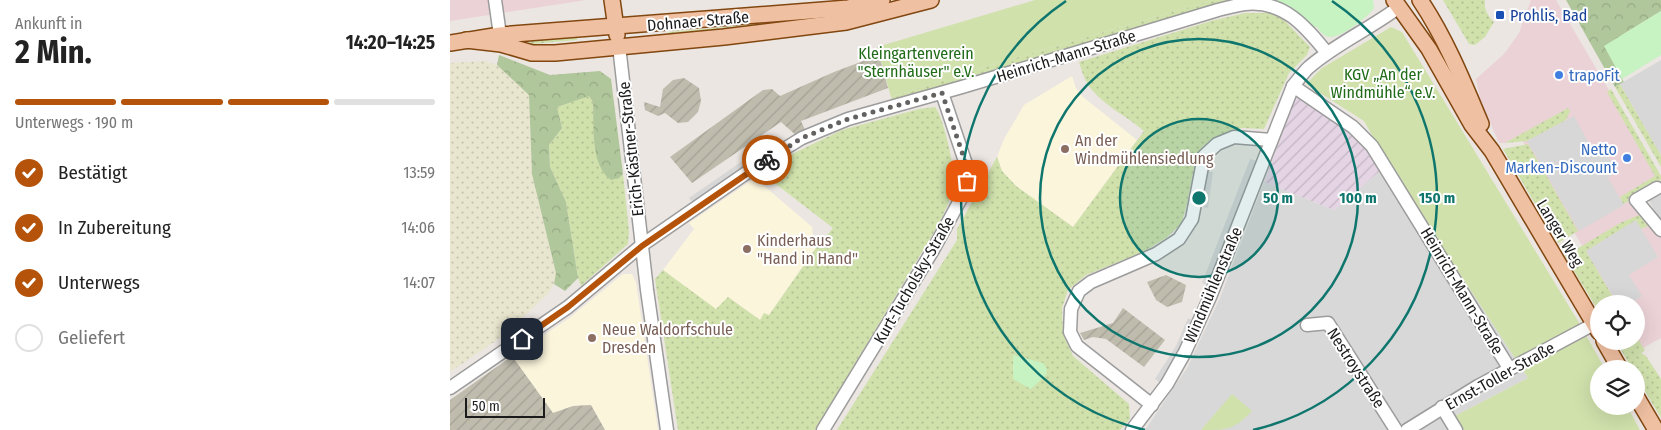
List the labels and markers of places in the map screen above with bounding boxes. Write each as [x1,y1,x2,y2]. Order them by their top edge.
place label: Prohlis, Bad [1510,6,1587,25]
marker: Prohlis, Bad [1494,9,1506,21]
place label: trapoFit [1569,66,1621,85]
marker: trapoFit [1553,69,1565,81]
place label: An der Windmühlensiedlung [1075,131,1214,168]
place label: Netto Marken-Discount [1505,140,1618,177]
marker: An der Windmühlensiedlung [1059,143,1071,155]
marker: Netto Marken-Discount [1621,152,1633,164]
pin [946,160,988,202]
centre of rings [1190,189,1208,207]
place label: Kinderhaus "Hand in Hand" [757,231,858,268]
marker: Kinderhaus "Hand in Hand" [741,243,753,255]
pin [501,318,543,360]
place label: Neue Waldorfschule Dresden [602,320,733,357]
marker: Neue Waldorfschule Dresden [586,332,598,344]

